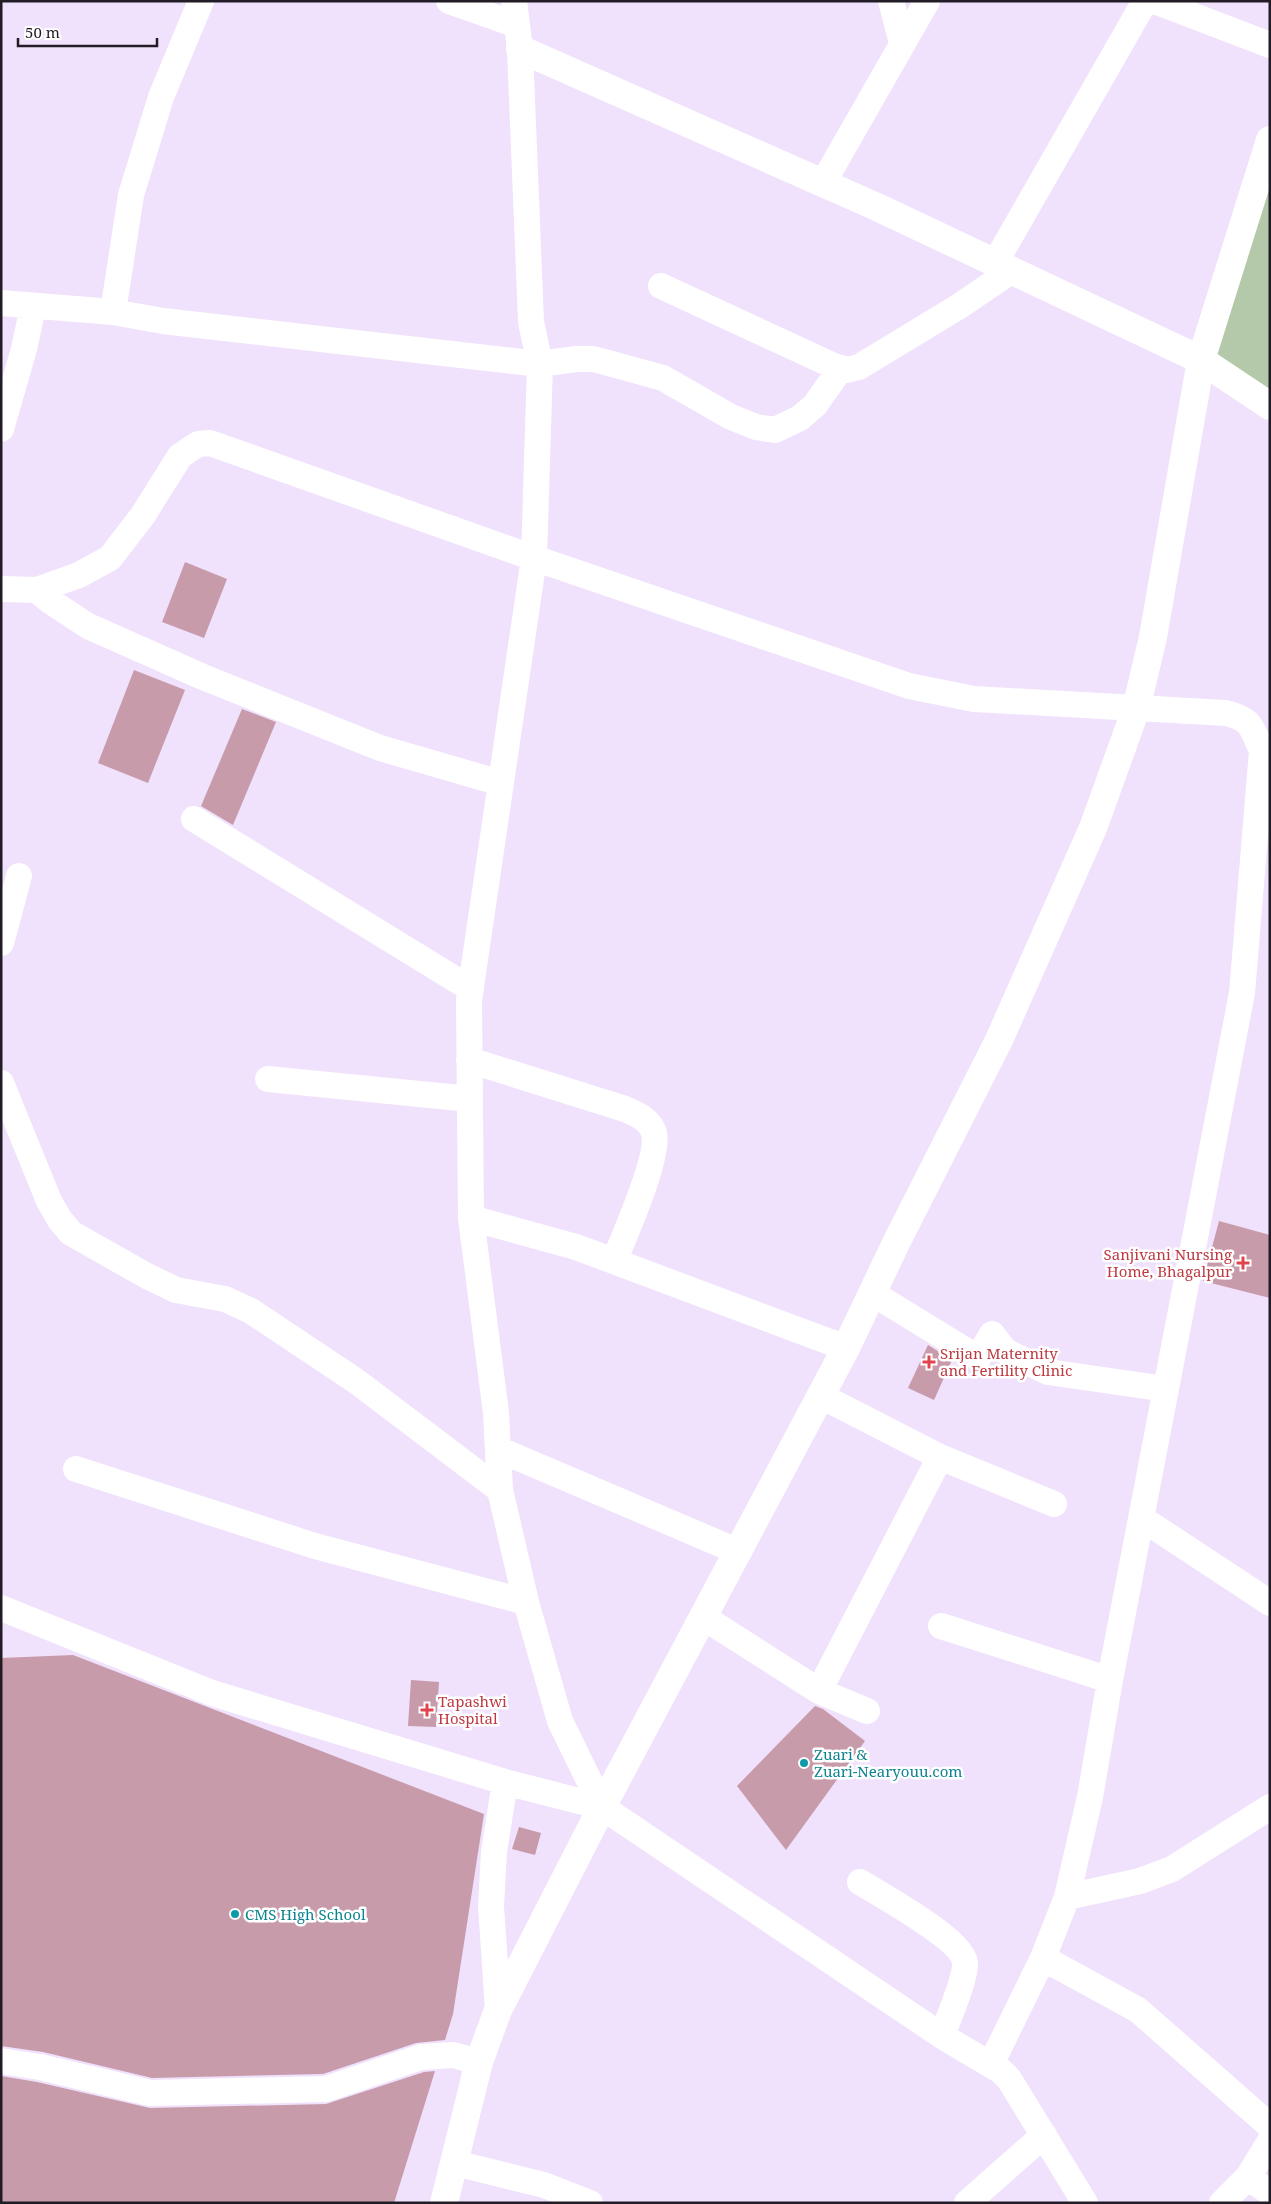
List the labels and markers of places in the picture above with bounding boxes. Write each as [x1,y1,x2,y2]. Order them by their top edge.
place label: Sanjivani Nursing Home, Bhagalpur [1104,1244,1232,1281]
marker: Sanjivani Nursing Home, Bhagalpur [1236,1256,1250,1270]
place label: Srijan Maternity and Fertility Clinic [940,1343,1072,1380]
marker: Srijan Maternity and Fertility Clinic [922,1355,936,1369]
place label: Tapashwi Hospital [438,1691,507,1728]
marker: Tapashwi Hospital [420,1703,434,1717]
place label: Zuari & Zuari-Nearyouu.com [814,1744,963,1781]
marker: Zuari & Zuari-Nearyouu.com [798,1757,810,1769]
place label: CMS High School [245,1904,366,1924]
marker: CMS High School [229,1908,241,1920]

